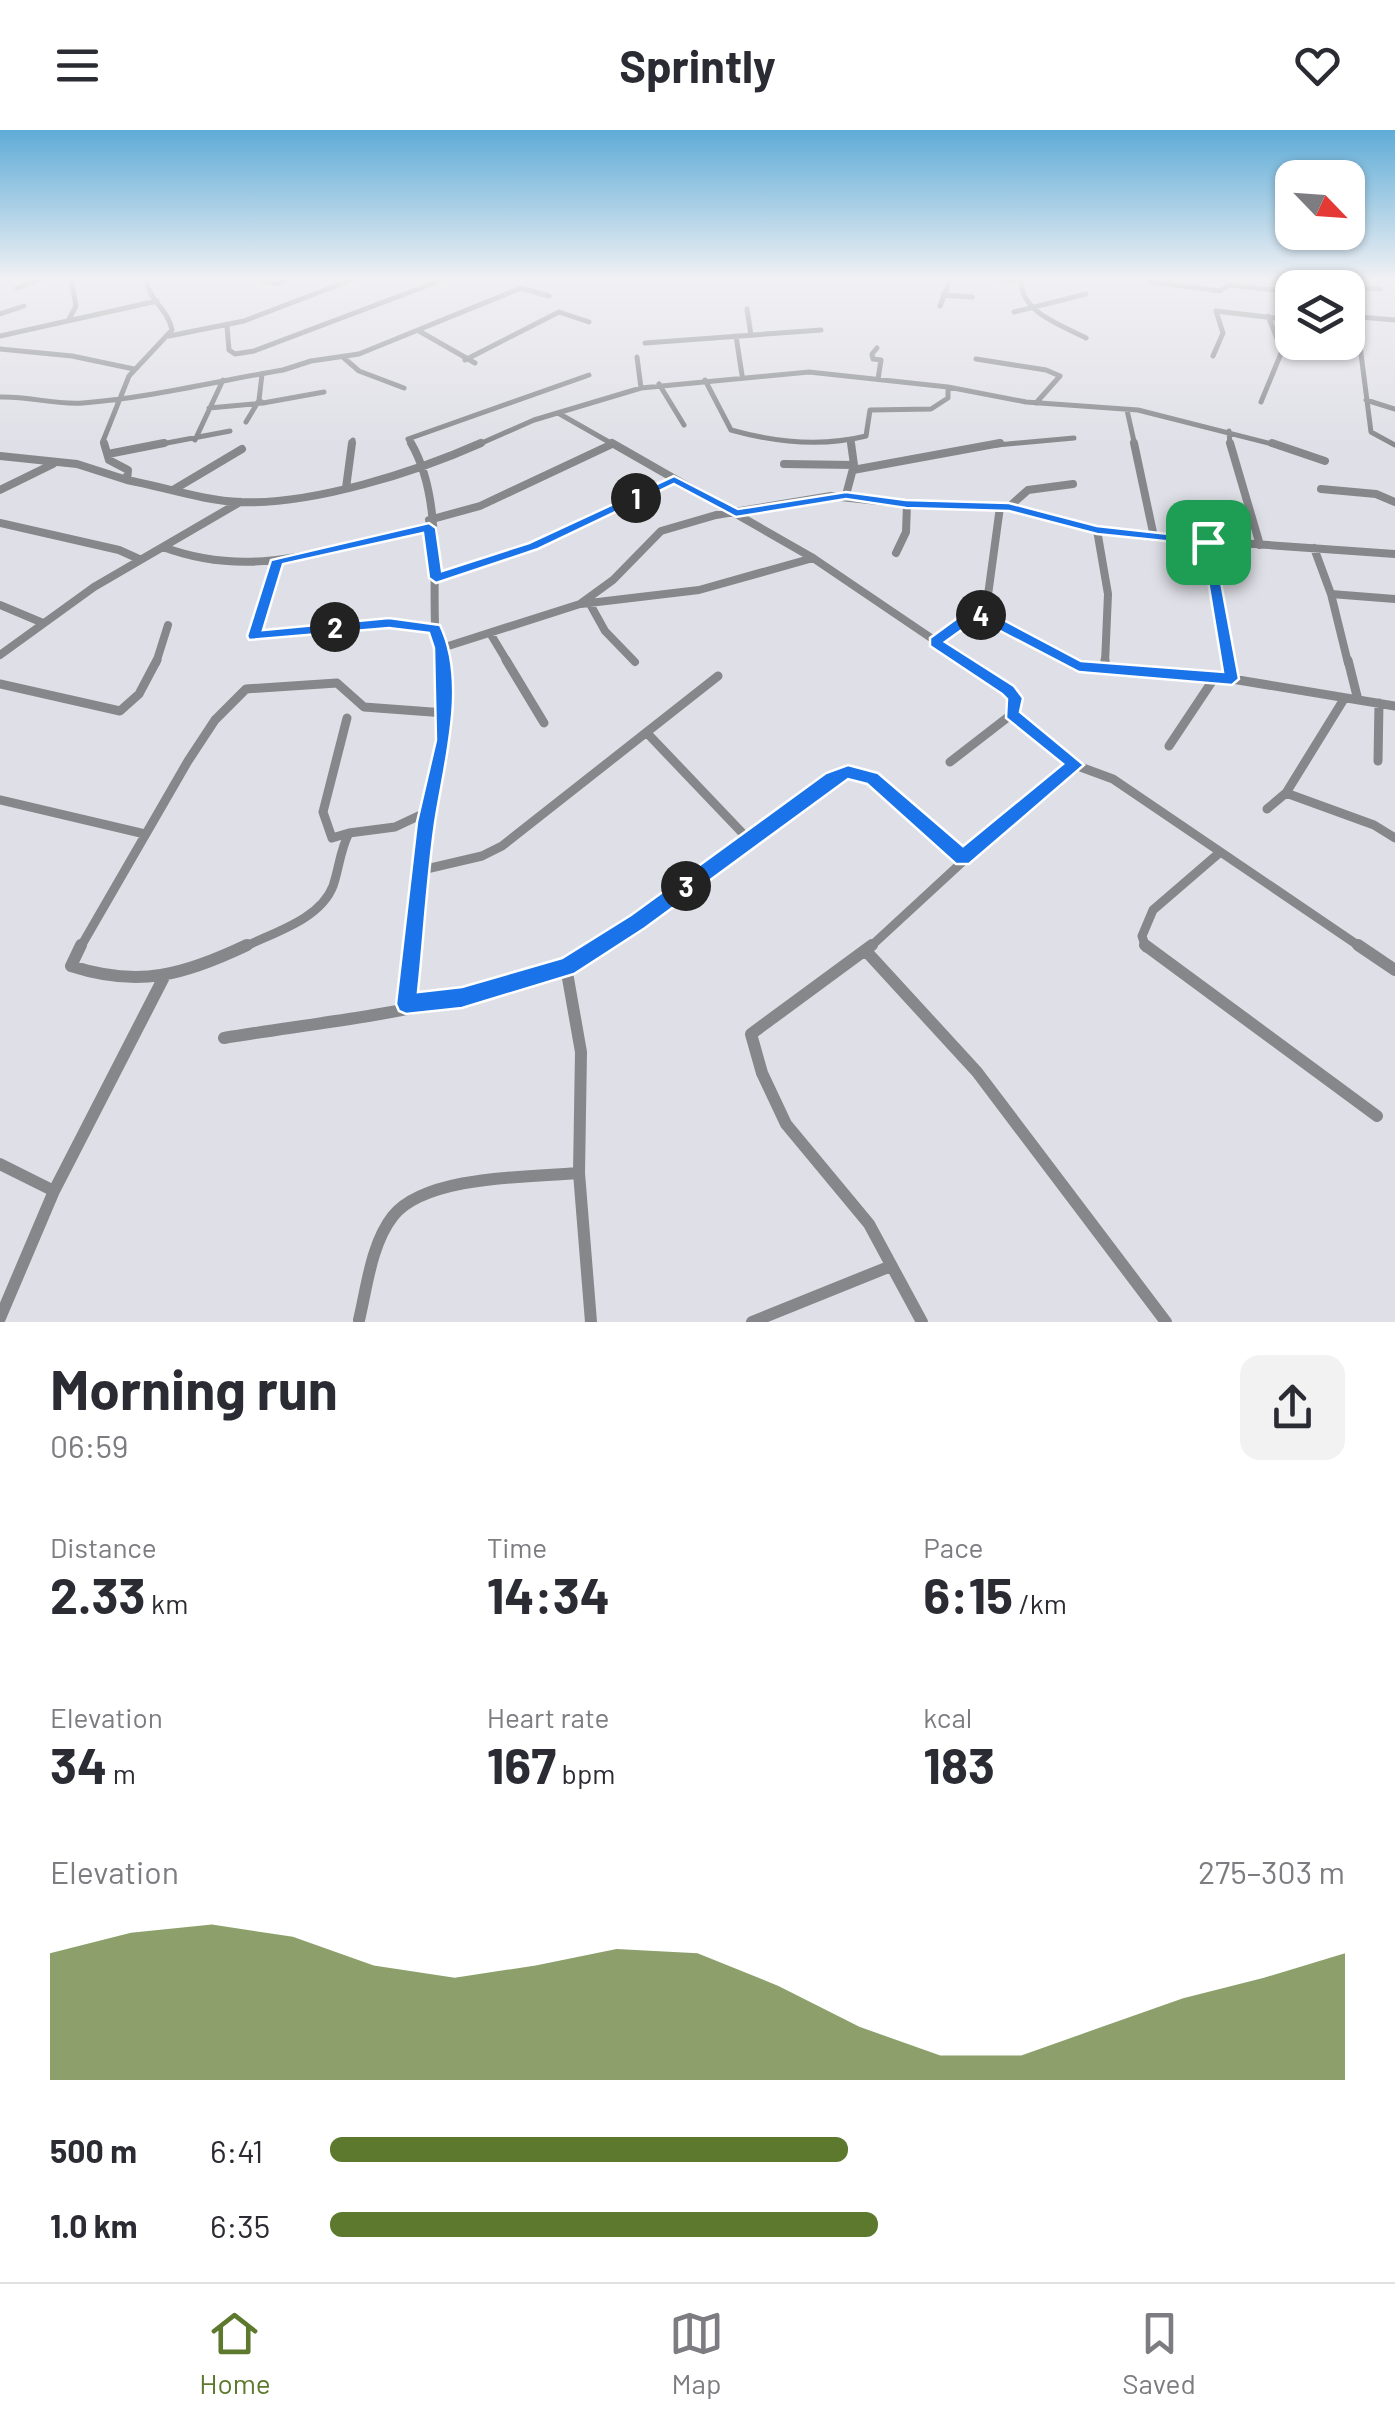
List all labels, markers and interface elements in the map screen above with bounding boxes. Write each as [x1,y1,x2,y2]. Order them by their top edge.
icon: menu [50,38,105,93]
text: Sprintly [619,38,776,92]
icon: heart [1290,38,1345,93]
north arrow [1275,160,1365,250]
map controls [1275,160,1365,360]
button: layers [1275,270,1365,360]
pin: 1 [611,473,661,523]
text: 1 [631,481,641,515]
pin [1166,500,1251,585]
icon: arrive [1181,515,1236,570]
pin: 4 [956,590,1006,640]
text: 4 [973,598,989,632]
pin: 2 [310,602,360,652]
text: 2 [327,610,343,644]
pin: 3 [661,861,711,911]
text: 3 [678,869,694,903]
text: Morning run [50,1355,338,1421]
button: share [1240,1355,1345,1460]
text: 06:59 [50,1426,129,1464]
text: Distance [50,1530,157,1564]
text: Time [487,1530,547,1564]
text: Pace [923,1530,984,1564]
text: 2.33 [50,1564,146,1624]
text: 14:34 [487,1564,610,1624]
text: 6:15 [923,1564,1013,1624]
text: km [146,1586,188,1620]
text: /km [1013,1586,1067,1620]
text: Elevation [50,1700,163,1734]
text: Heart rate [487,1700,609,1734]
text: kcal [923,1700,972,1734]
text: 34 [50,1734,107,1794]
text: 167 [487,1734,556,1794]
text: 183 [923,1734,995,1794]
text: m [107,1756,136,1790]
text: bpm [556,1756,616,1790]
text: Elevation [50,1852,179,1890]
text: 275–303 m [1198,1852,1345,1890]
text: 500 m [50,2131,137,2169]
text: 6:41 [210,2131,263,2169]
text: 1.0 km [50,2206,138,2244]
text: 6:35 [210,2206,270,2244]
tab: Home [199,2306,271,2400]
tab: Map [669,2306,724,2400]
tab: Saved [1122,2306,1196,2400]

